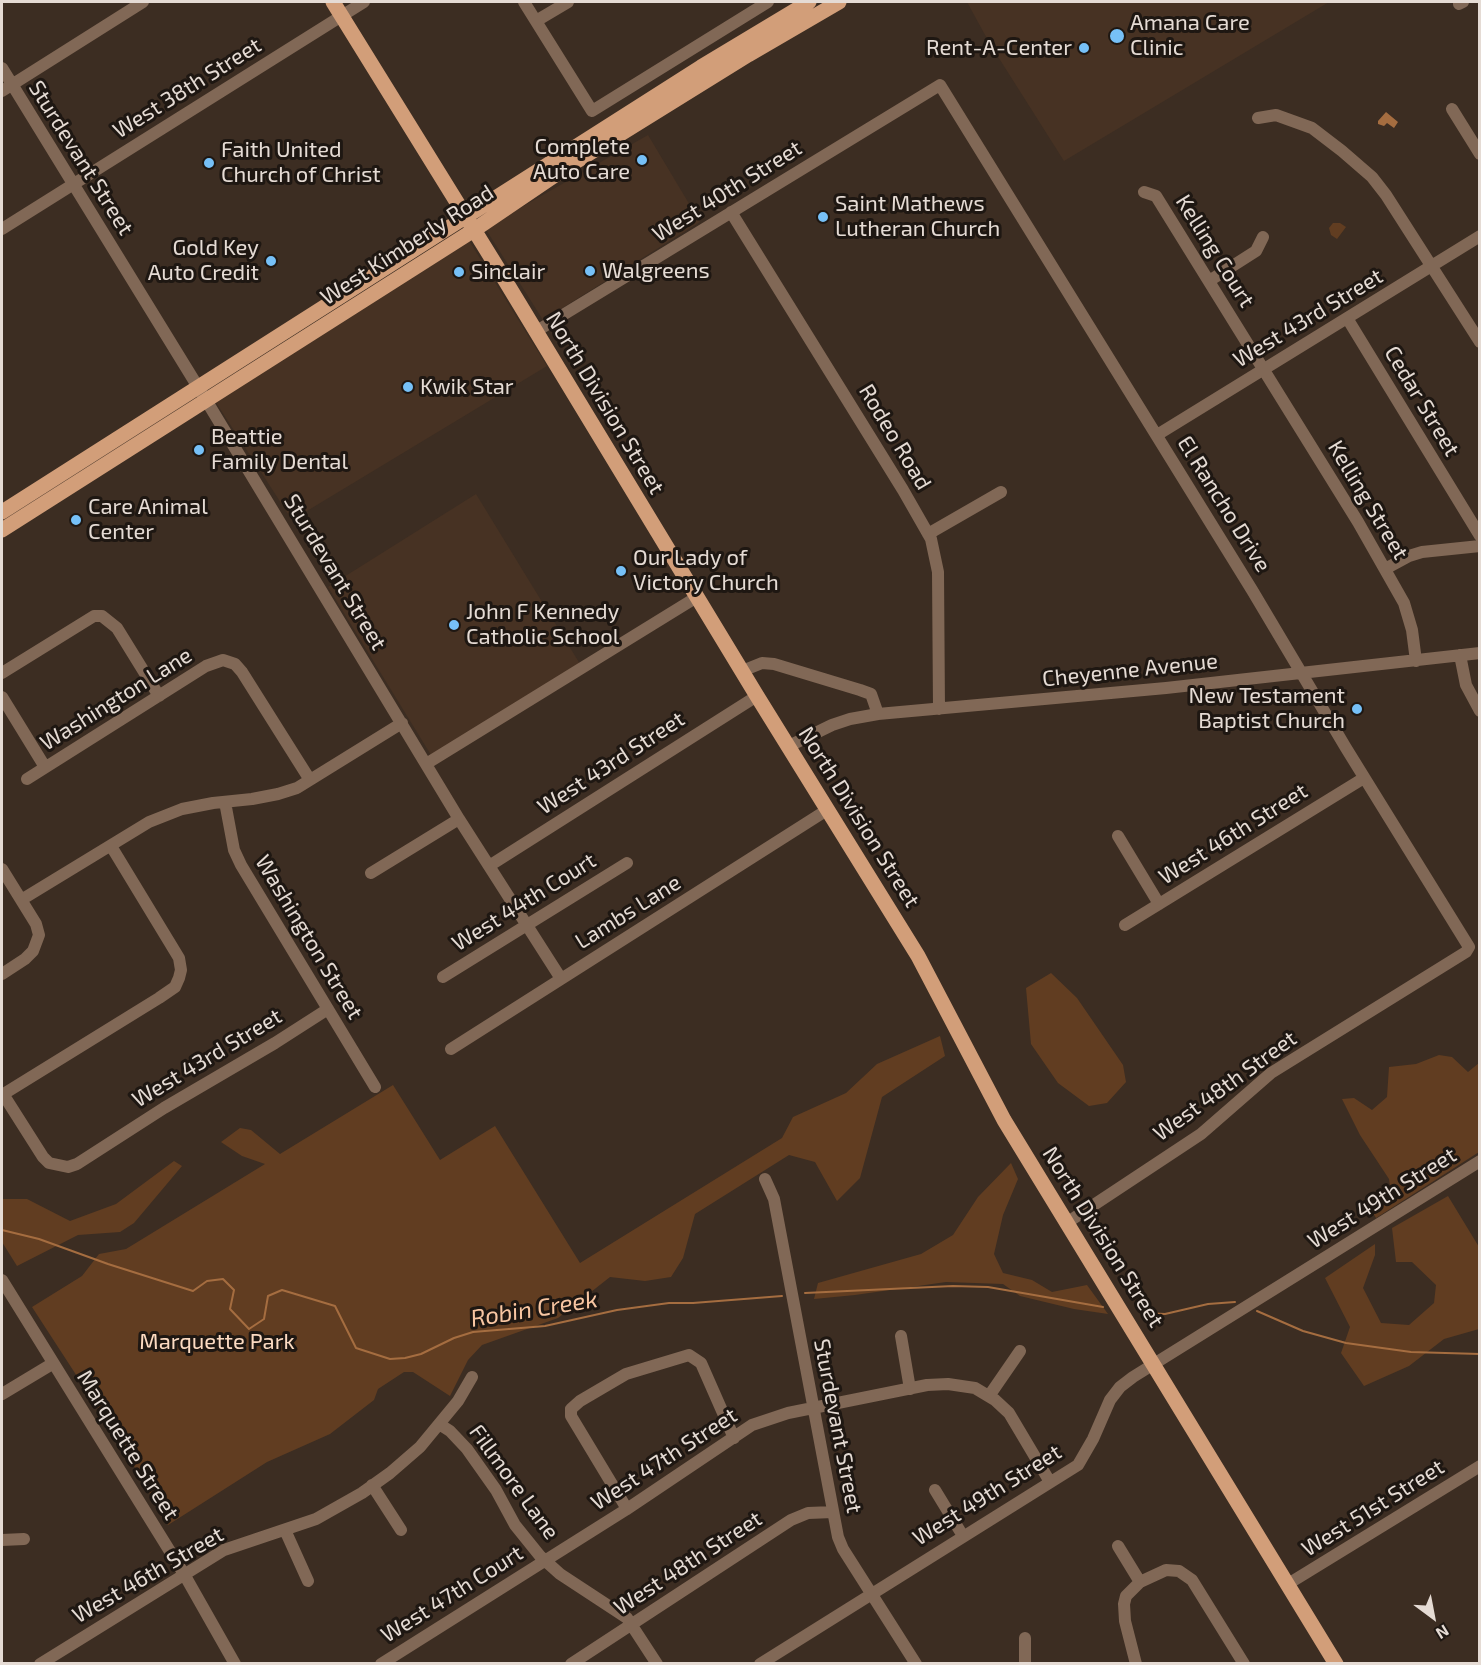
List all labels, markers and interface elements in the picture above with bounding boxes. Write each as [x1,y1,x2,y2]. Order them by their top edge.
place label: Amana Care Clinic [1130,10,1250,62]
marker: Amana Care Clinic [1108,27,1126,45]
street label: West 38th Street [108,32,266,144]
place label: Rent-A-Center [926,35,1072,61]
marker: Rent-A-Center [1077,41,1091,55]
street label: Sturdevant Street [23,76,139,240]
place label: Complete Auto Care [533,134,630,186]
street label: West 40th Street [648,135,806,247]
place label: Faith United Church of Christ [221,137,381,188]
marker: Complete Auto Care [635,153,649,167]
marker: Faith United Church of Christ [202,156,216,170]
street label: West Kimberly Road [316,179,498,311]
street label: Kelling Court [1170,190,1260,312]
place label: Saint Mathews Lutheran Church [835,191,1000,242]
marker: Saint Mathews Lutheran Church [816,210,830,224]
place label: Gold Key Auto Credit [148,235,259,286]
marker: Gold Key Auto Credit [264,254,278,268]
place label: Walgreens [602,258,710,284]
place label: Sinclair [471,259,545,285]
street label: West 43rd Street [1228,263,1388,373]
marker: Walgreens [583,264,597,278]
marker: Sinclair [452,265,466,279]
street label: North Division Street [540,307,670,499]
street label: Cedar Street [1379,341,1465,461]
place label: Kwik Star [420,374,514,400]
street label: Rodeo Road [853,379,937,495]
marker: Kwik Star [401,380,415,394]
place label: Beattie Family Dental [211,424,348,476]
street label: El Rancho Drive [1172,431,1276,577]
street label: Kelling Street [1322,436,1414,564]
marker: Beattie Family Dental [192,443,206,457]
street label: Sturdevant Street [278,489,392,655]
place label: Care Animal Center [88,494,208,546]
marker: Care Animal Center [69,513,83,527]
place label: Our Lady of Victory Church [633,545,779,596]
marker: Our Lady of Victory Church [614,564,628,578]
place label: John F Kennedy Catholic School [466,599,619,650]
marker: John F Kennedy Catholic School [447,618,461,632]
street label: Washington Lane [35,642,197,756]
street label: Cheyenne Avenue [1041,648,1219,692]
place label: New Testament Baptist Church [1189,683,1345,734]
marker: New Testament Baptist Church [1350,702,1364,716]
street label: West 43rd Street [533,706,689,820]
street label: North Division Street [793,722,925,912]
street label: West 46th Street [1154,778,1312,890]
street label: West 44th Court [447,847,601,957]
street label: Washington Street [250,850,368,1024]
street label: Lambs Lane [570,869,686,955]
street label: West 43rd Street [127,1003,287,1113]
street label: West 48th Street [1148,1025,1302,1147]
street label: North Division Street [1037,1142,1169,1332]
street label: West 49th Street [1303,1142,1461,1254]
water label: Robin Creek [468,1285,600,1333]
park label: Marquette Park [139,1329,295,1355]
street label: Sturdevant Street [808,1337,868,1515]
street label: Marquette Street [71,1365,185,1525]
street label: West 47th Street [586,1402,742,1516]
street label: Fillmore Lane [464,1419,564,1545]
street label: West 49th Street [908,1439,1066,1551]
street label: West 51st Street [1297,1454,1449,1562]
street label: West 48th Street [609,1505,767,1621]
street label: West 46th Street [68,1521,228,1629]
street label: West 47th Court [376,1540,528,1648]
north arrow [1403,1587,1463,1647]
text: N [1433,1622,1453,1644]

